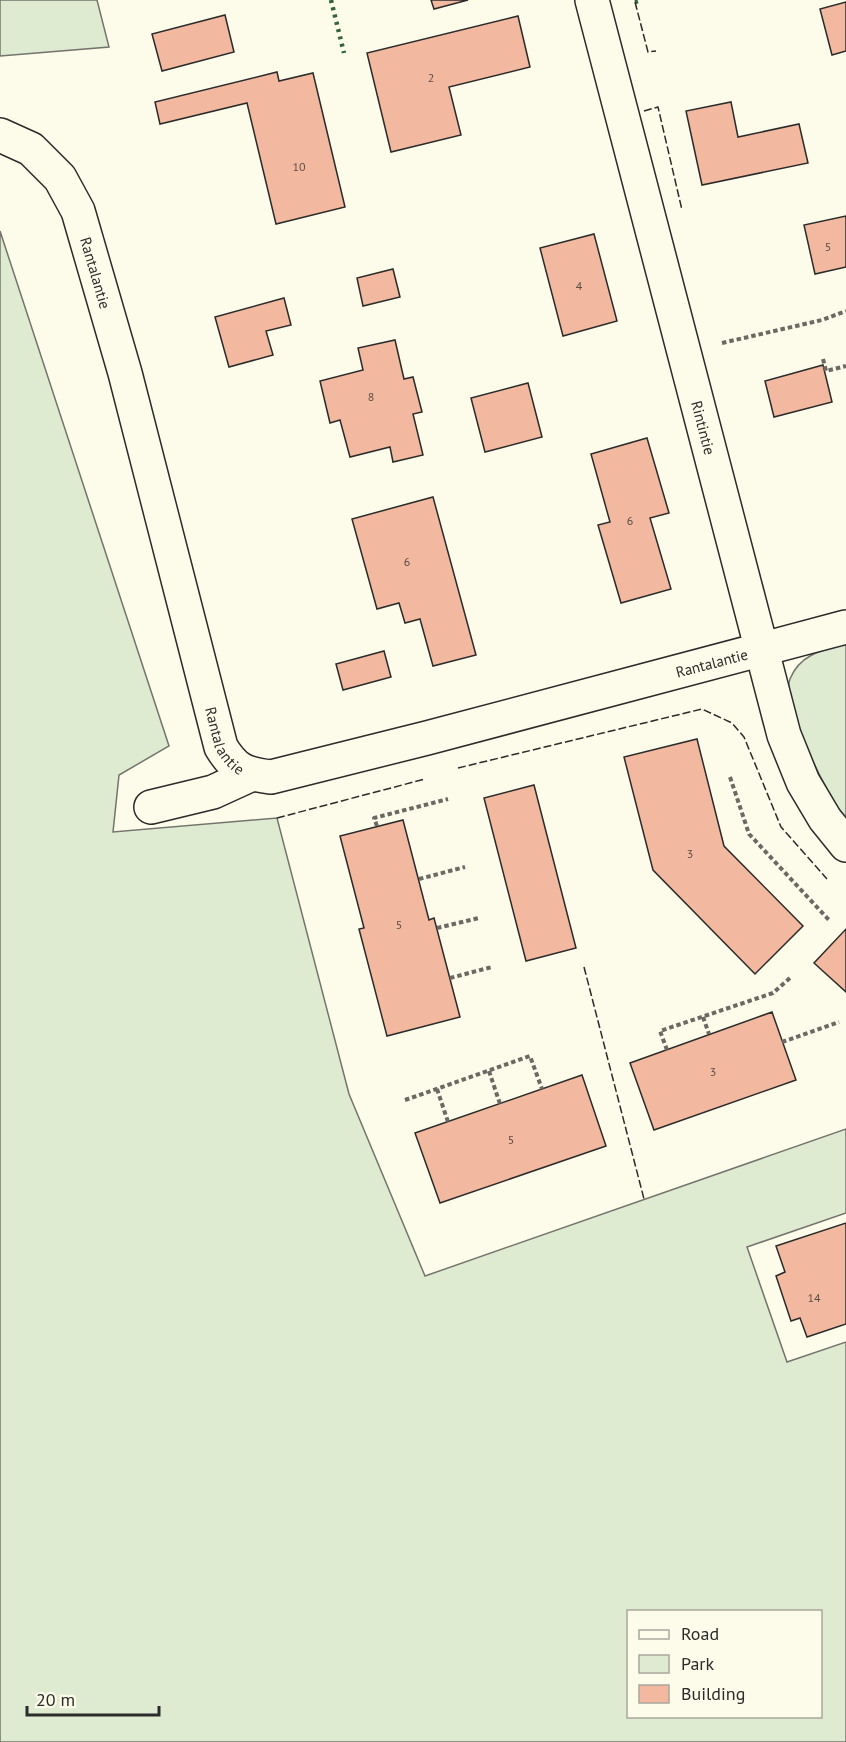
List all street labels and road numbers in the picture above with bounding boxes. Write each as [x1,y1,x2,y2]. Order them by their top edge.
street label: Rantalantie [77,235,115,311]
street label: Rintintie [688,399,720,457]
street label: Rantalantie [673,644,750,681]
street label: Rantalantie [202,705,248,778]

